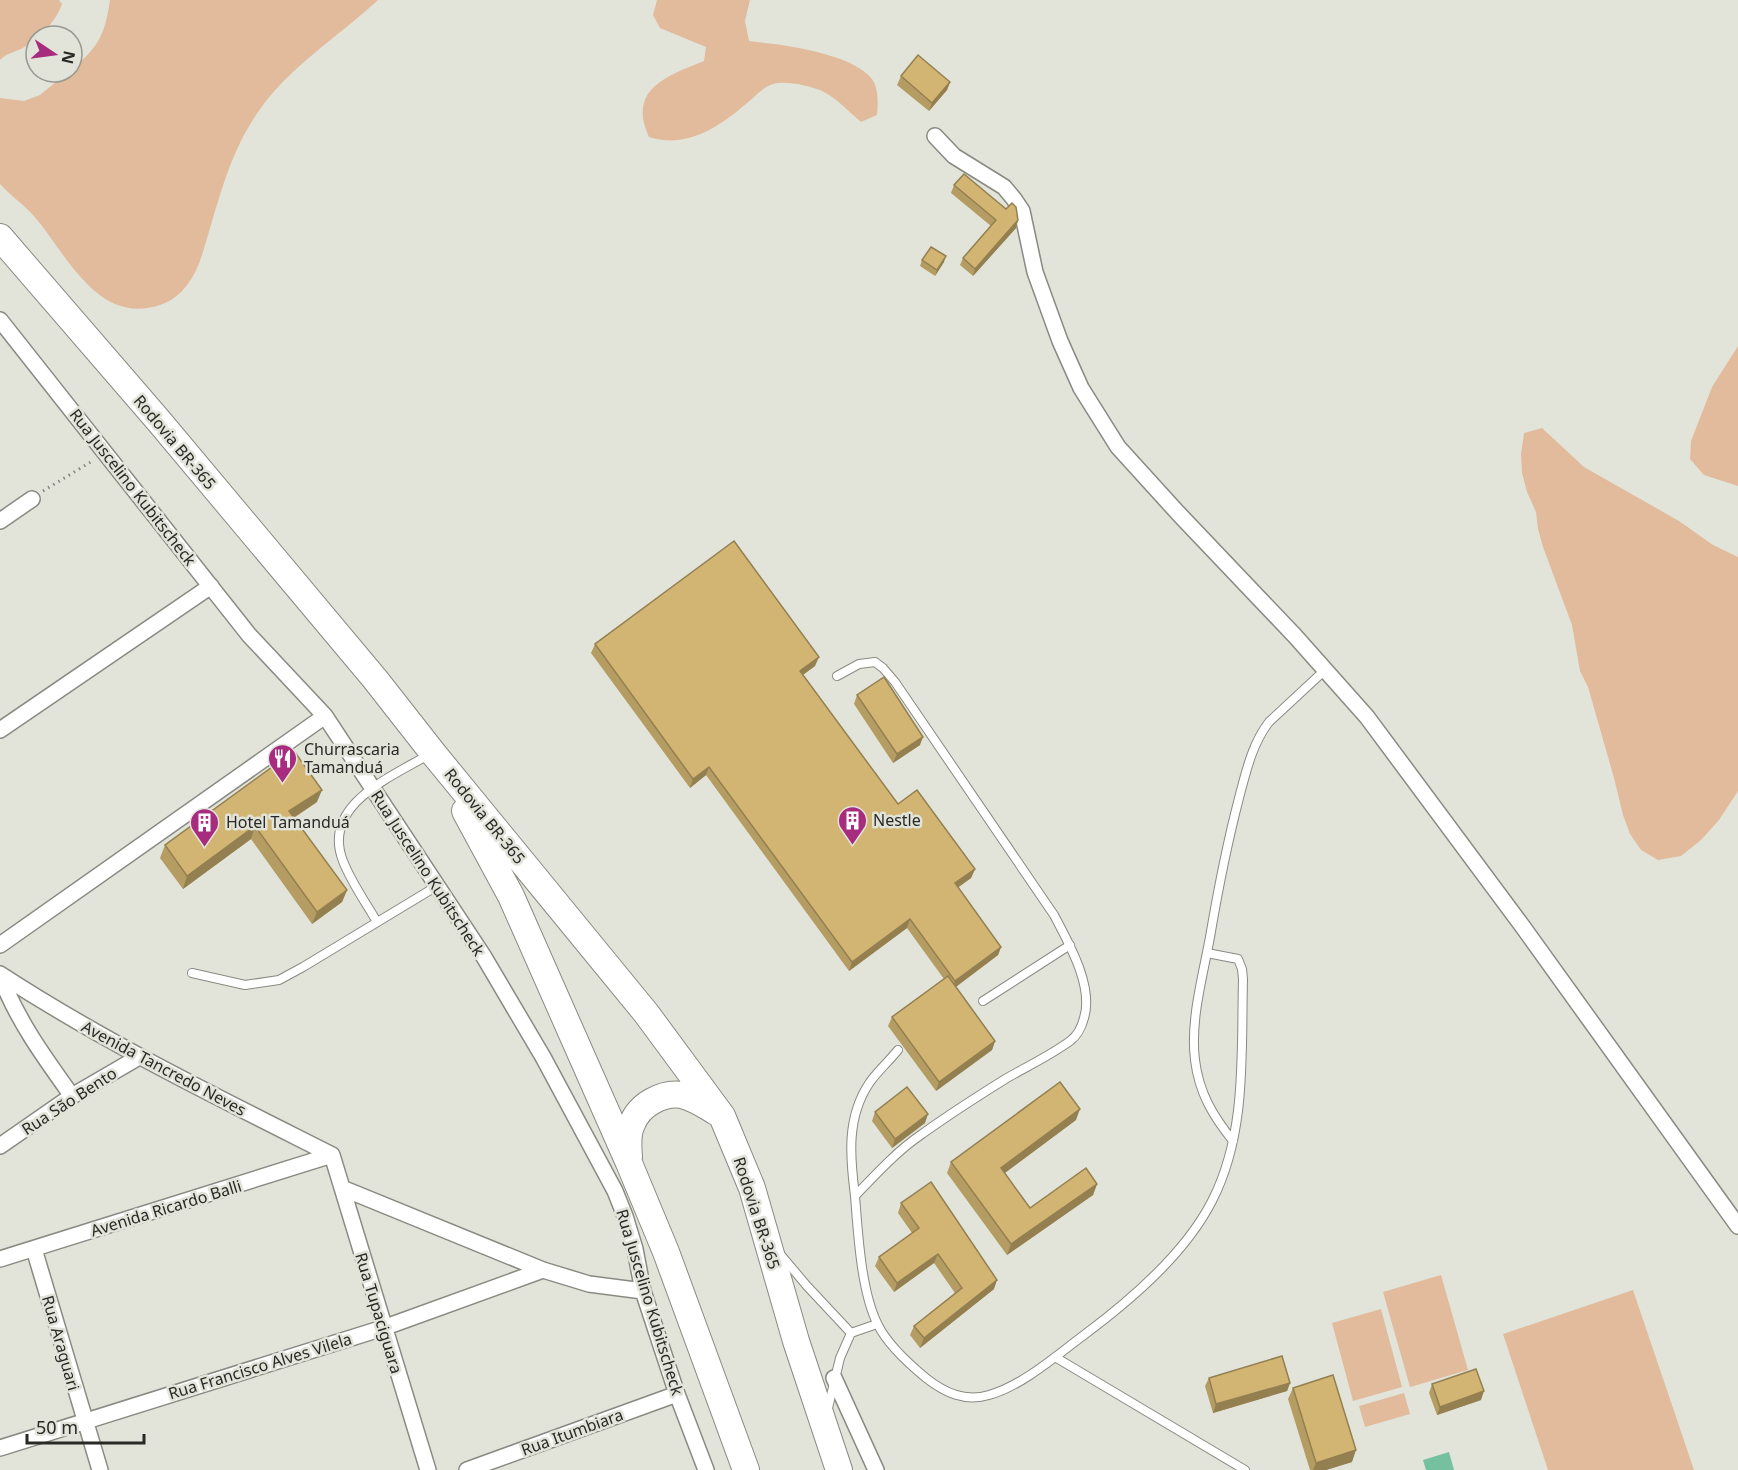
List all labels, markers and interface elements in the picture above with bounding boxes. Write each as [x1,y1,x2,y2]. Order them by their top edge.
north arrow [24,24,84,84]
text: N [56,49,81,66]
street label: Rodovia BR-365 [129,390,221,494]
street label: Rua Juscelino Kubitscheck [65,404,202,570]
place label: Churrascaria Tamanduá [304,738,400,778]
restaurant icon: Churrascaria Tamanduá [267,742,299,784]
street label: Rodovia BR-365 [440,764,530,868]
street label: Rua Juscelino Kubitscheck [366,786,490,961]
building icon: Nestle [836,804,868,846]
building icon: Hotel Tamanduá [189,806,221,848]
place label: Nestle [873,809,921,831]
place label: Hotel Tamanduá [226,811,350,833]
street label: Avenida Tancredo Neves [78,1015,250,1121]
street label: Rua São Bento [17,1062,121,1140]
street label: Rodovia BR-365 [728,1154,786,1272]
street label: Avenida Ricardo Balli [88,1175,244,1241]
street label: Rua Juscelino Kubitscheck [611,1206,689,1398]
street label: Rua Tupaciguara [350,1250,408,1376]
street label: Rua Araguari [37,1293,85,1393]
street label: Rua Francisco Alves Vilela [166,1328,354,1404]
street label: Rua Itumbiara [518,1403,626,1461]
scale bar [27,1407,144,1445]
text: 50 m [36,1415,78,1439]

